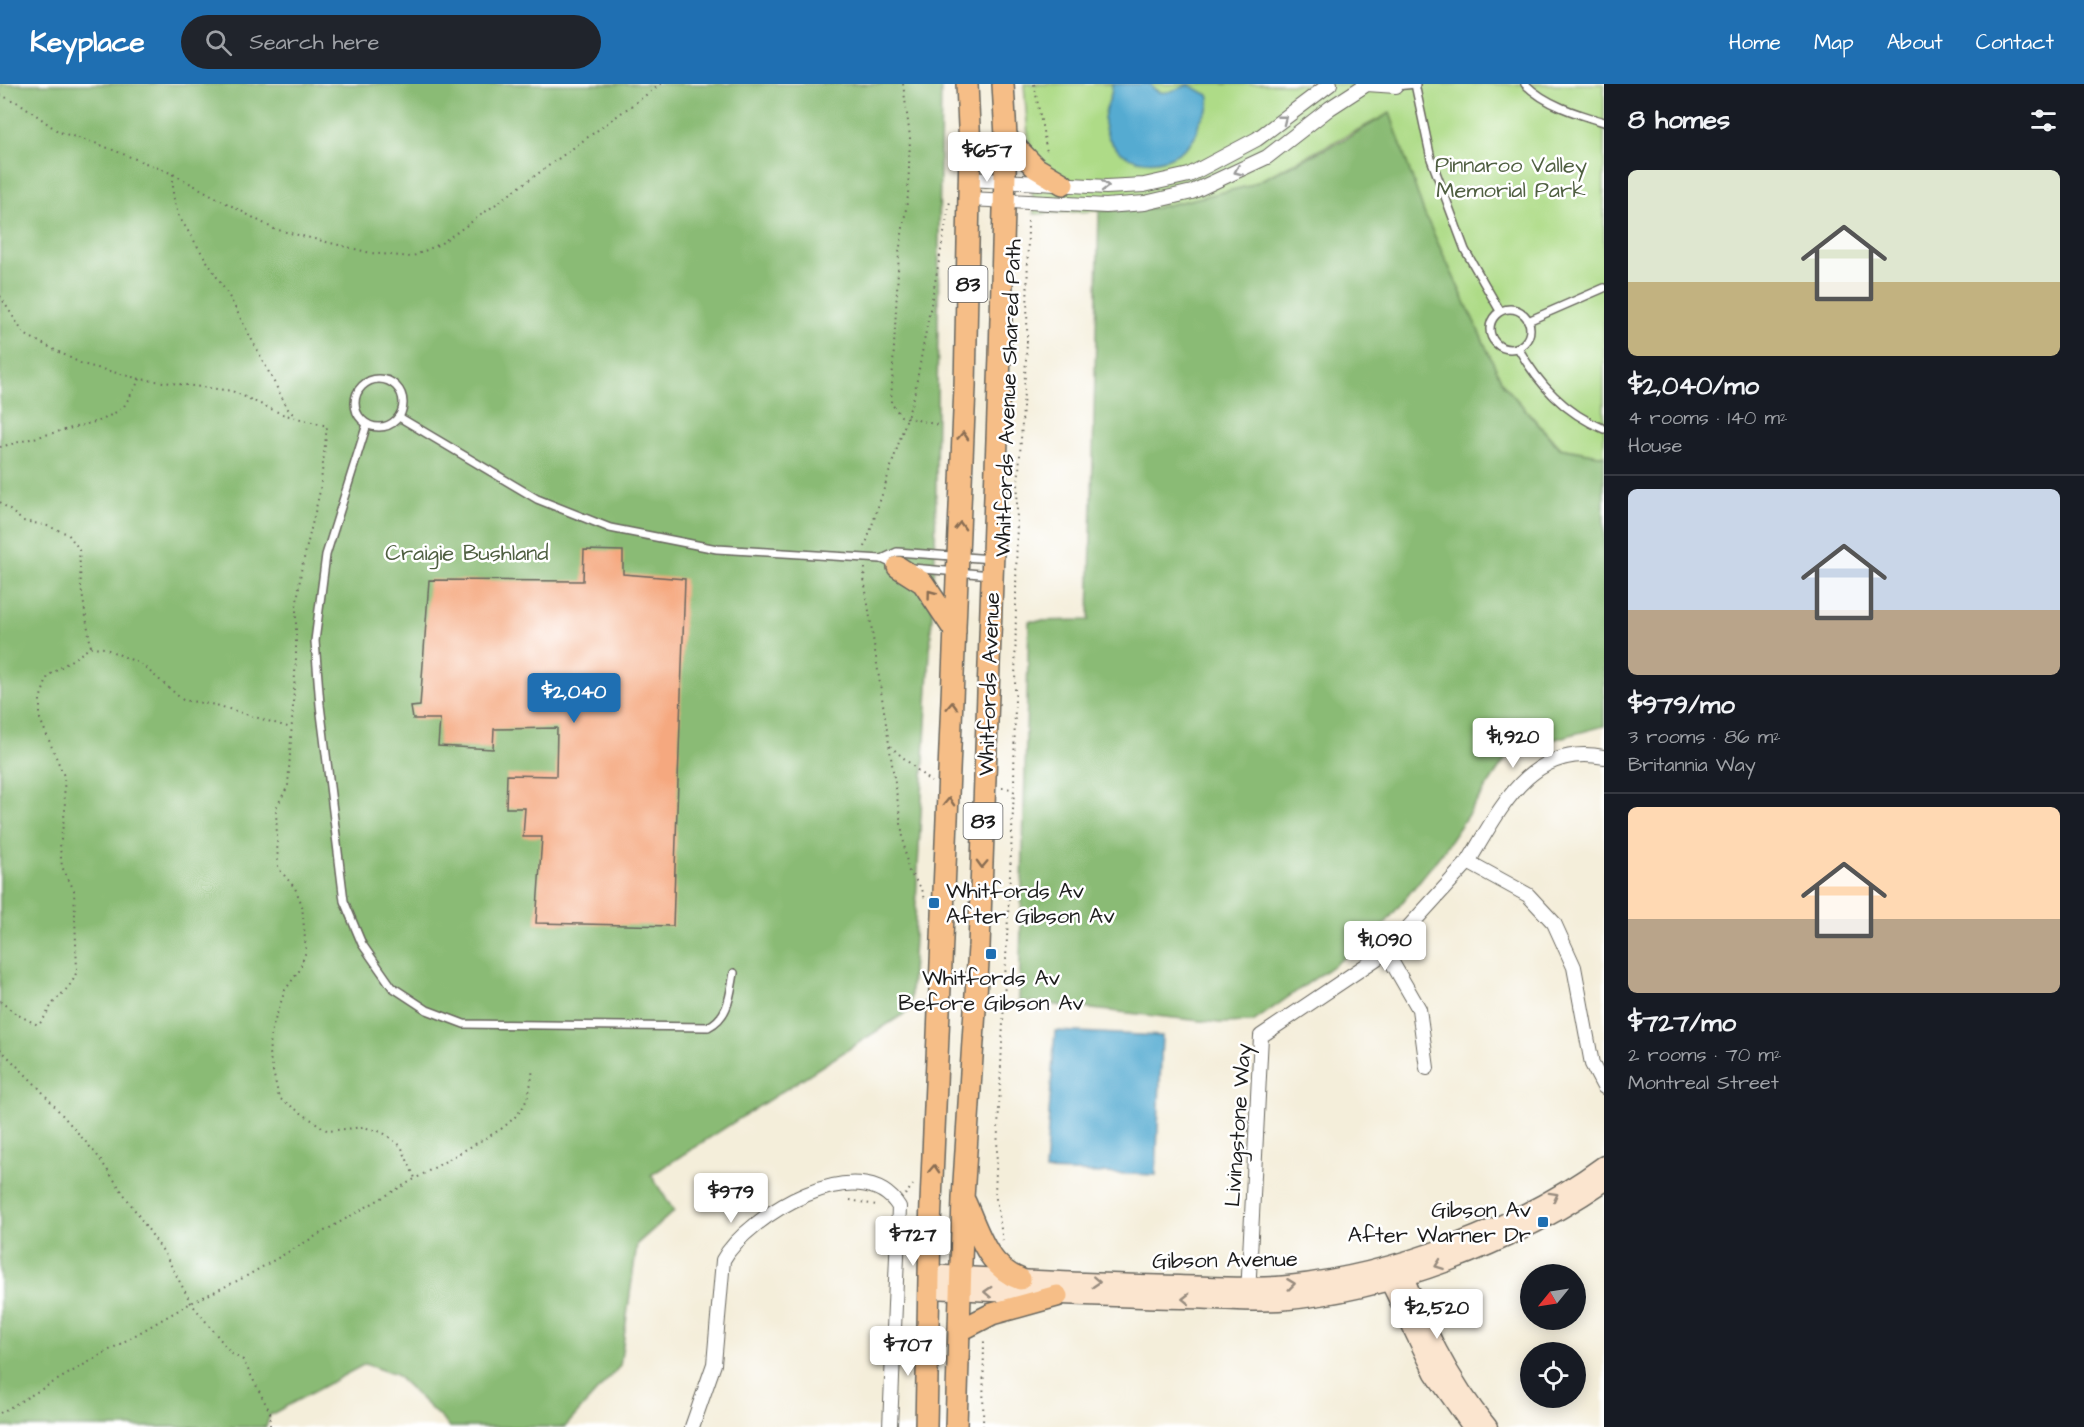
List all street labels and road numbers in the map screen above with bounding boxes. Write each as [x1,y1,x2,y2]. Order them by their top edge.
street label: Whitfords Avenue Shared Path [987,238,1030,558]
road number: 83 [948,266,988,302]
street label: Whitfords Avenue [971,591,1008,777]
road number: 83 [964,803,1002,839]
street label: Livingstone Way [1217,1042,1261,1208]
street label: Gibson Avenue [1152,1244,1298,1277]

